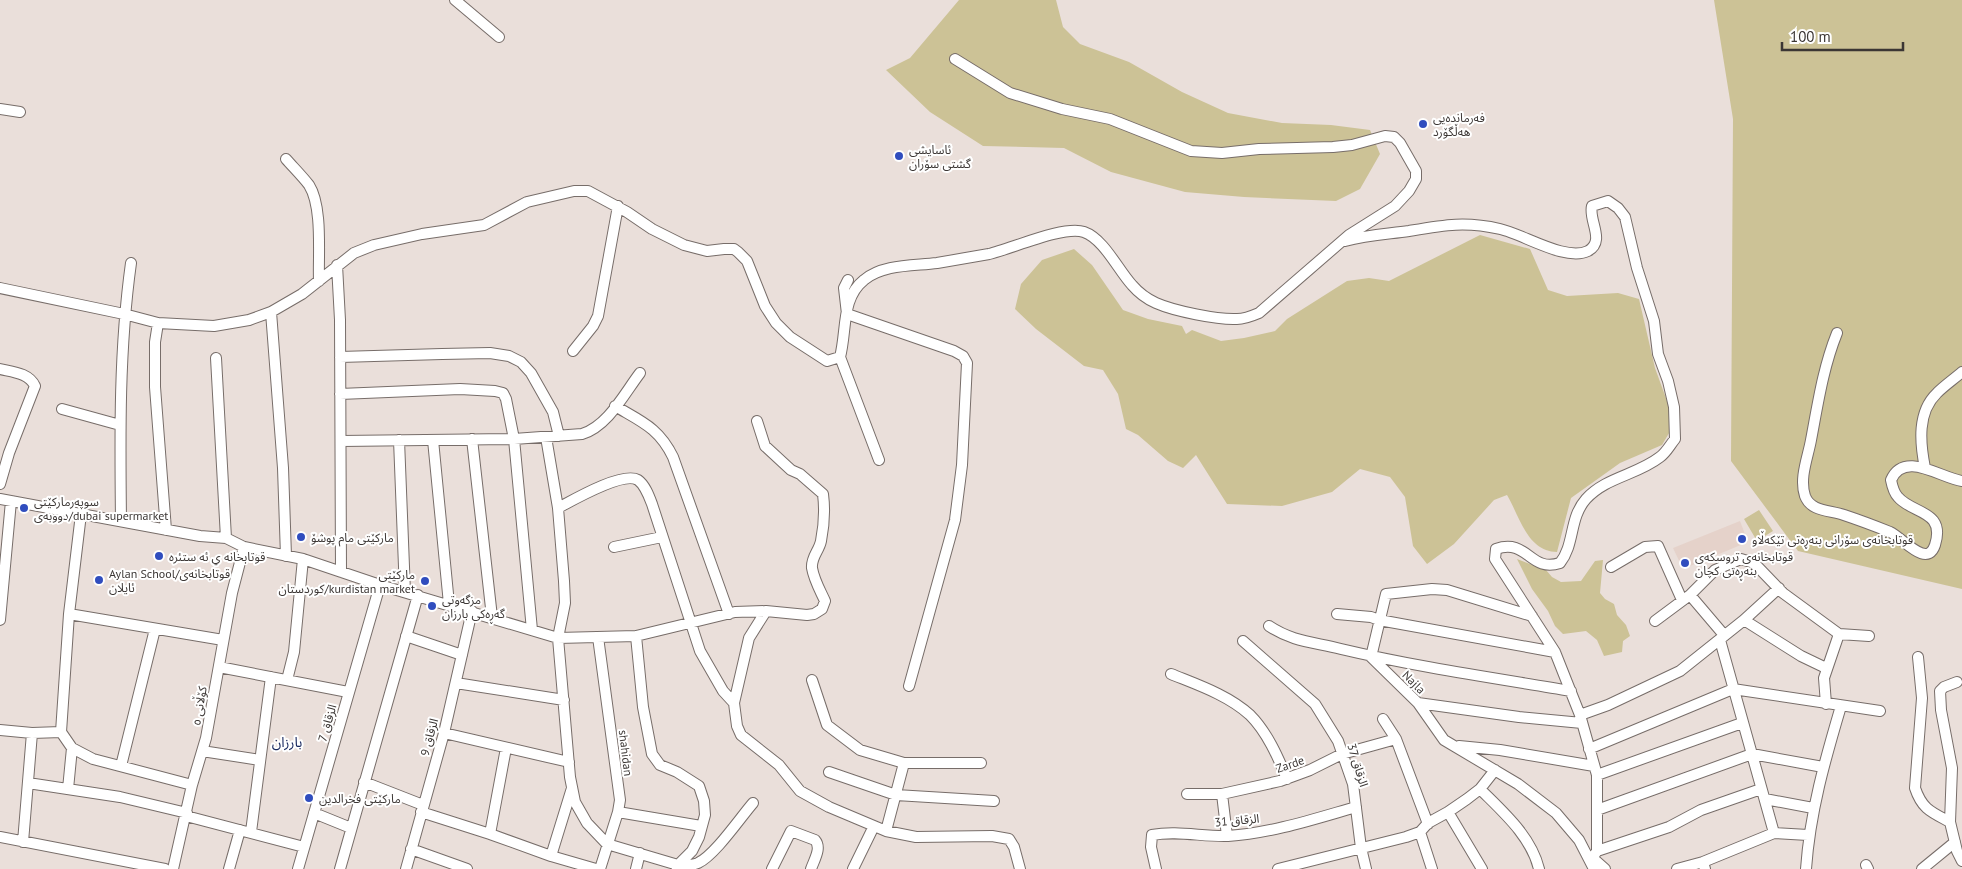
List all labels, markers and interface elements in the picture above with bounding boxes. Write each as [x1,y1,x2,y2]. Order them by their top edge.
scale bar [1782,20,1903,52]
text: 100 m [1790,27,1831,46]
place label: فەرماندەیی هەڵگۆرد [1433,110,1485,139]
marker: فەرماندەیی هەڵگۆرد [1417,118,1429,130]
place label: ئاسایشی گشتی سۆران [909,142,972,171]
marker: ئاسایشی گشتی سۆران [893,150,905,162]
place label: سوپەرمارکێتی دووبەی/dubai supermarket [34,494,168,523]
marker: سوپەرمارکێتی دووبەی/dubai supermarket [18,502,30,514]
place label: مارکێتی مام پوشۆ [311,530,394,547]
place label: قوتابخانەی سۆرانی بنەڕەتی تێکەڵاو [1752,530,1913,550]
marker: مارکێتی مام پوشۆ [295,531,307,543]
marker: قوتابخانەی سۆرانی بنەڕەتی تێکەڵاو [1736,533,1748,545]
place label: قوتابخانه ي ئه ستئره [169,549,265,566]
place label: قوتابخانەی تروسکەی بنەڕەتی کچان [1695,549,1793,581]
marker: قوتابخانه ي ئه ستئره [153,550,165,562]
marker: قوتابخانەی تروسکەی بنەڕەتی کچان [1679,557,1691,569]
place label: Aylan School/قوتابخانەی ئایلان [109,566,230,595]
place label: مارکێتی کوردستان/kurdistan market [278,567,415,596]
marker: Aylan School/قوتابخانەی ئایلان [93,574,105,586]
marker: مارکێتی کوردستان/kurdistan market [419,575,431,587]
place label: مزگەوتی گەڕەکی بارزان [442,592,506,624]
marker: مزگەوتی گەڕەکی بارزان [426,600,438,612]
street label: Najla [1399,667,1429,697]
street label: کۆڵانی ٥ [187,684,210,727]
street label: الزقاق 7 [315,702,340,743]
street label: الزقاق 9 [417,716,441,757]
street label: shahidan [616,729,636,777]
district label: بارزان [272,733,303,751]
street label: الزقاق 37 [1344,741,1372,789]
street label: Zarde [1274,752,1306,776]
place label: مارکێتی فخرالدین [319,791,401,806]
marker: مارکێتی فخرالدین [303,792,315,804]
street label: الزقاق 31 [1214,811,1260,829]

